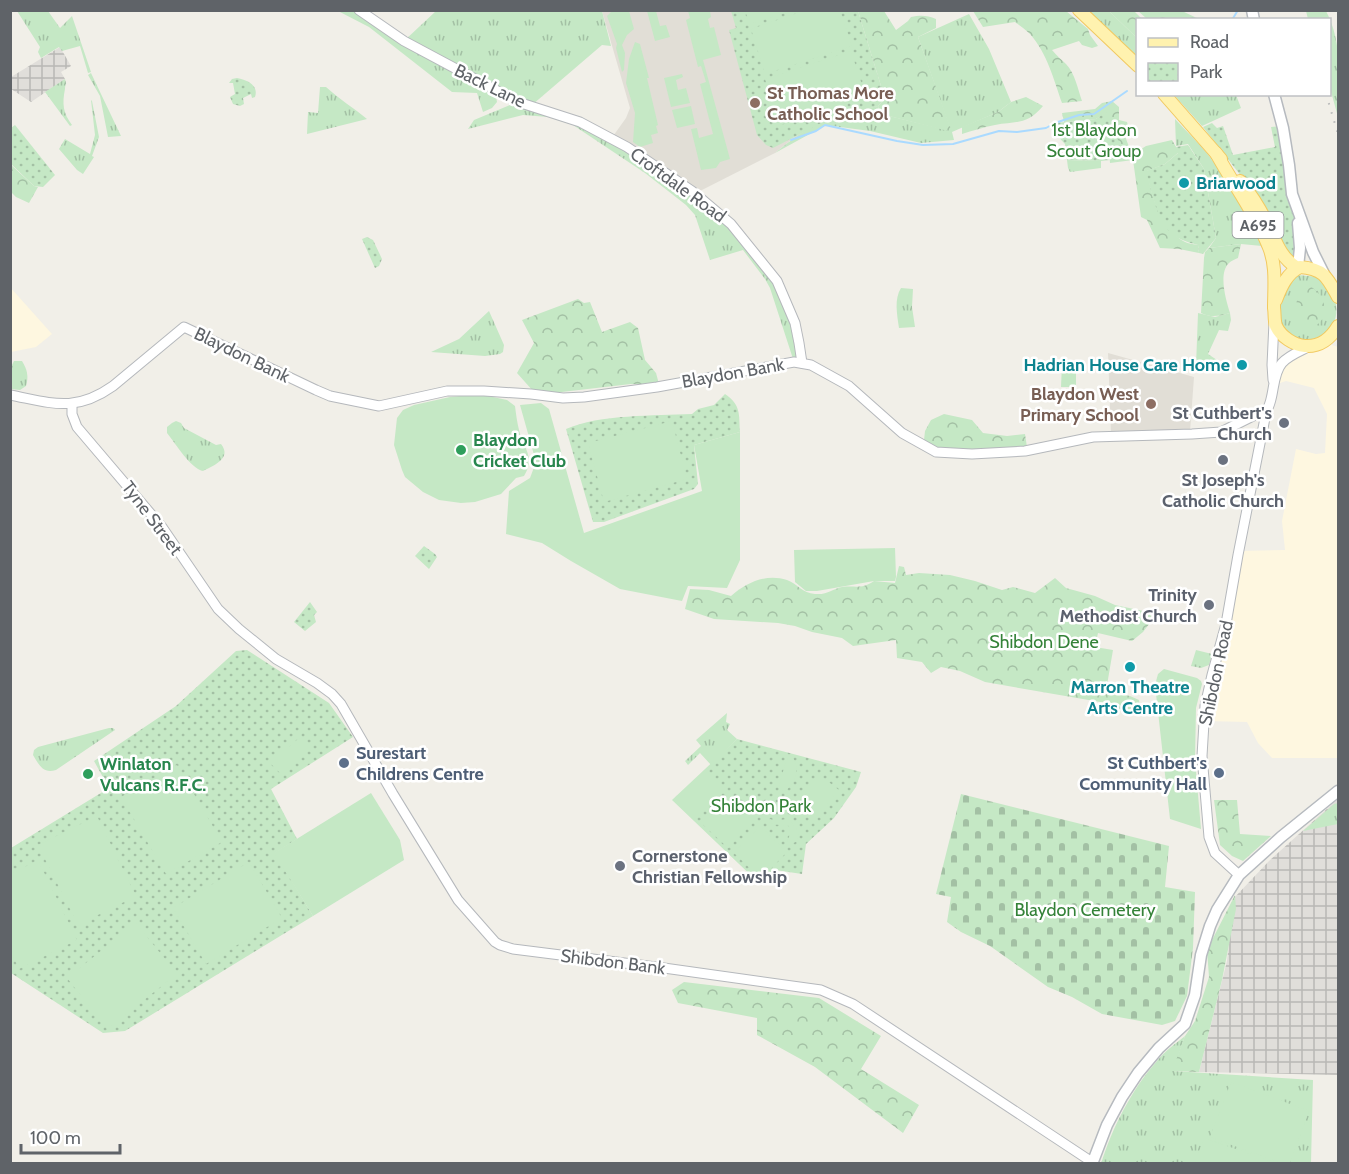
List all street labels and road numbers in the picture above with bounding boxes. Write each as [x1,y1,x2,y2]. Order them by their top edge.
street label: Back Lane [451,59,529,113]
street label: Croftdale Road [626,143,730,227]
road number: A695 [1232,212,1284,238]
street label: Blaydon Bank [191,322,294,388]
street label: Blaydon Bank [680,353,787,393]
street label: Tyne Street [117,477,187,559]
street label: Shibdon Road [1194,618,1238,728]
street label: Shibdon Bank [559,945,668,979]

